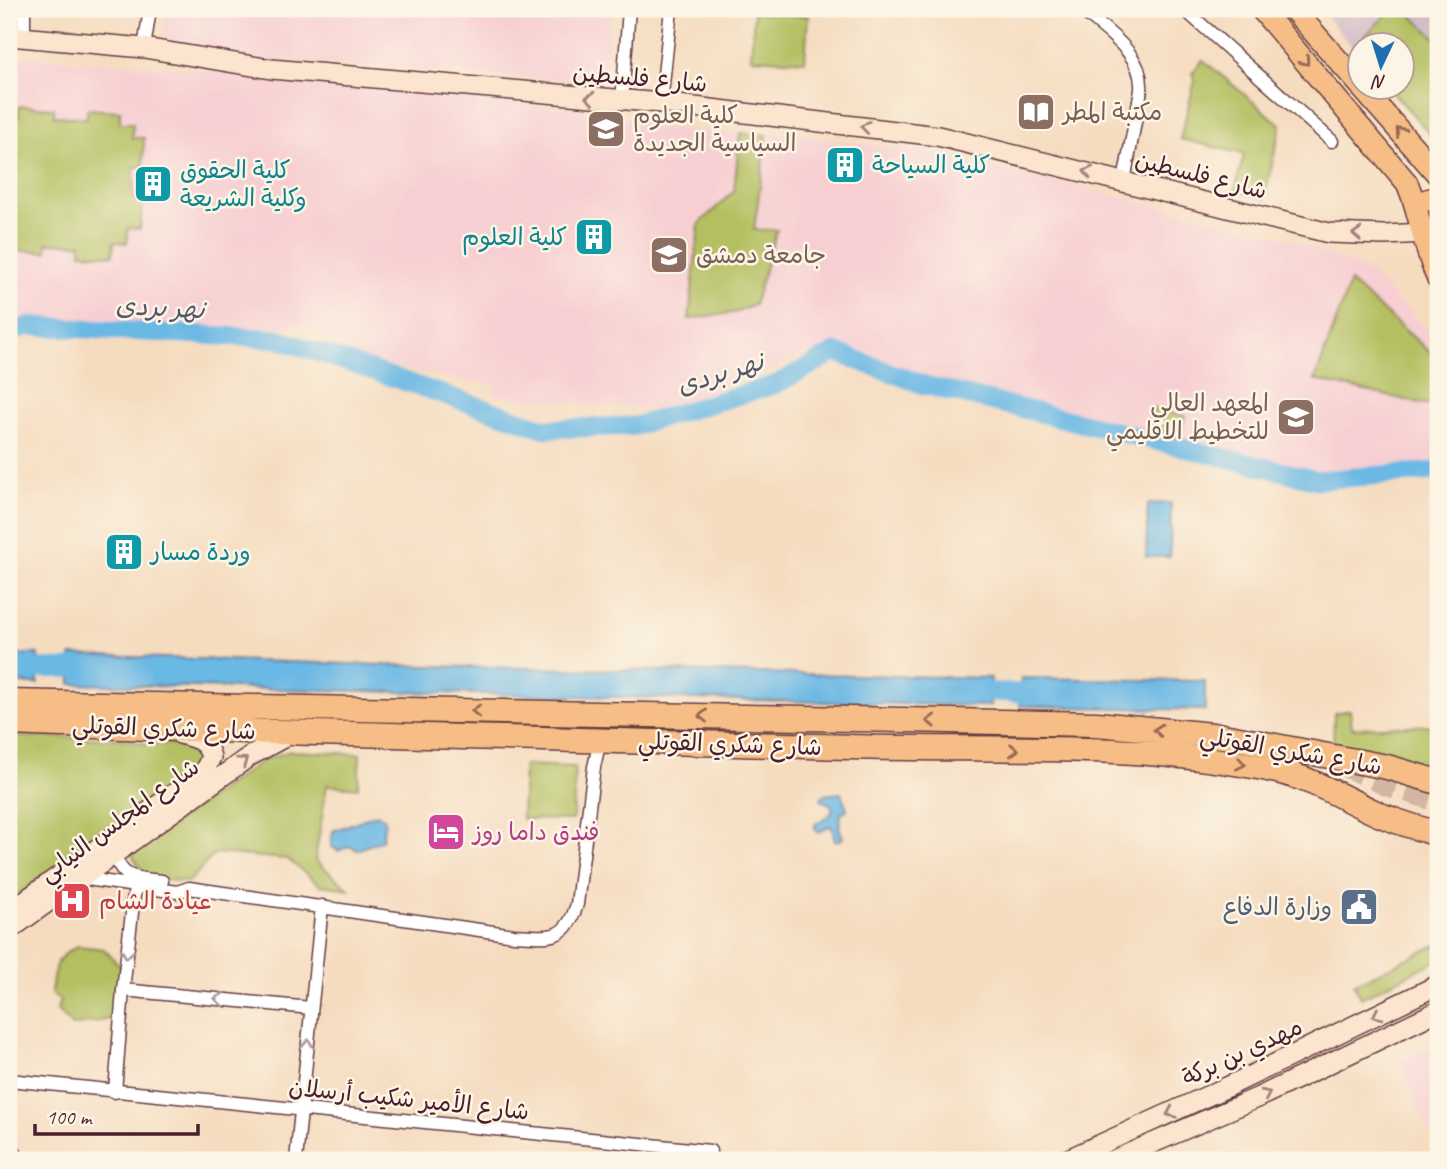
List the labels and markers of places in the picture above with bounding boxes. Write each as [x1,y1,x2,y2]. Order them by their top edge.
library icon: مكتبة المطر [1015,91,1057,133]
place label: مكتبة المطر [1061,97,1162,127]
place label: كلية العلوم السياسية الجديدة [633,100,796,158]
school or university icon: كلية العلوم السياسية الجديدة [585,108,627,150]
building icon: كلية السياحة [824,144,866,186]
place label: كلية السياحة [872,150,990,180]
place label: كلية الحقوق وكلية الشريعة [180,155,307,213]
building icon: كلية الحقوق وكلية الشريعة [132,163,174,205]
building icon: كلية العلوم [573,216,615,258]
place label: كلية العلوم [462,222,567,255]
school or university icon: جامعة دمشق [648,234,690,276]
place label: جامعة دمشق [696,240,826,270]
place label: المعهد العالي للتخطيط الاقليمي [1106,388,1269,452]
school or university icon: المعهد العالي للتخطيط الاقليمي [1275,396,1317,438]
building icon: وردة مسار [103,531,145,573]
place label: وردة مسار [149,537,251,567]
hotel icon: فندق داما روز [425,811,467,853]
place label: فندق داما روز [471,817,600,847]
hospital icon: عيادة الشام [51,880,93,922]
place label: عيادة الشام [99,886,212,919]
public building icon: وزارة الدفاع [1338,886,1380,928]
place label: وزارة الدفاع [1222,892,1332,924]

